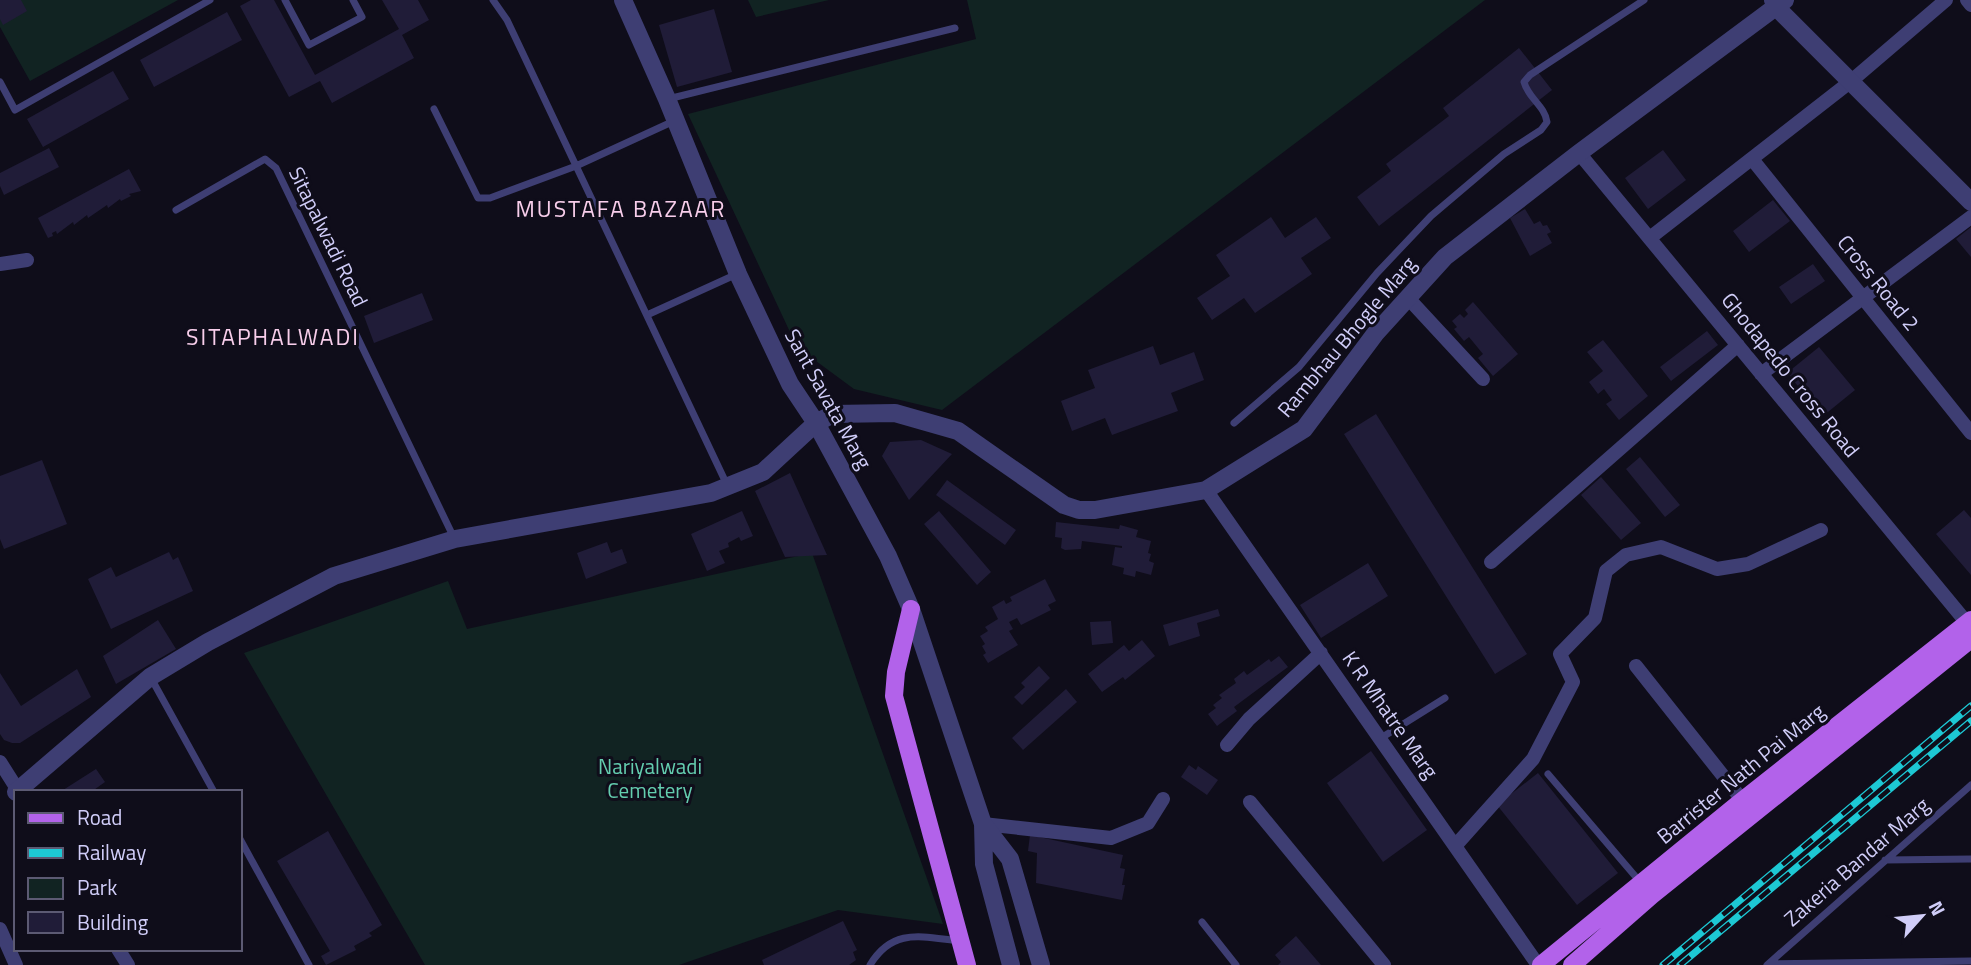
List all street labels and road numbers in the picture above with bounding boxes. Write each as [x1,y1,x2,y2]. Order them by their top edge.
street label: Sitapalwadi Road [281,161,377,312]
street label: Cross Road 2 [1830,227,1928,337]
street label: Rambhau Bhogle Marg [1269,249,1424,424]
street label: Ghodapedo Cross Road [1714,285,1868,464]
street label: Sant Savata Marg [777,323,881,475]
street label: K R Mhatre Marg [1335,644,1447,785]
street label: Barrister Nath Pai Marg [1649,695,1832,851]
street label: Zakeria Bandar Marg [1777,789,1936,934]

